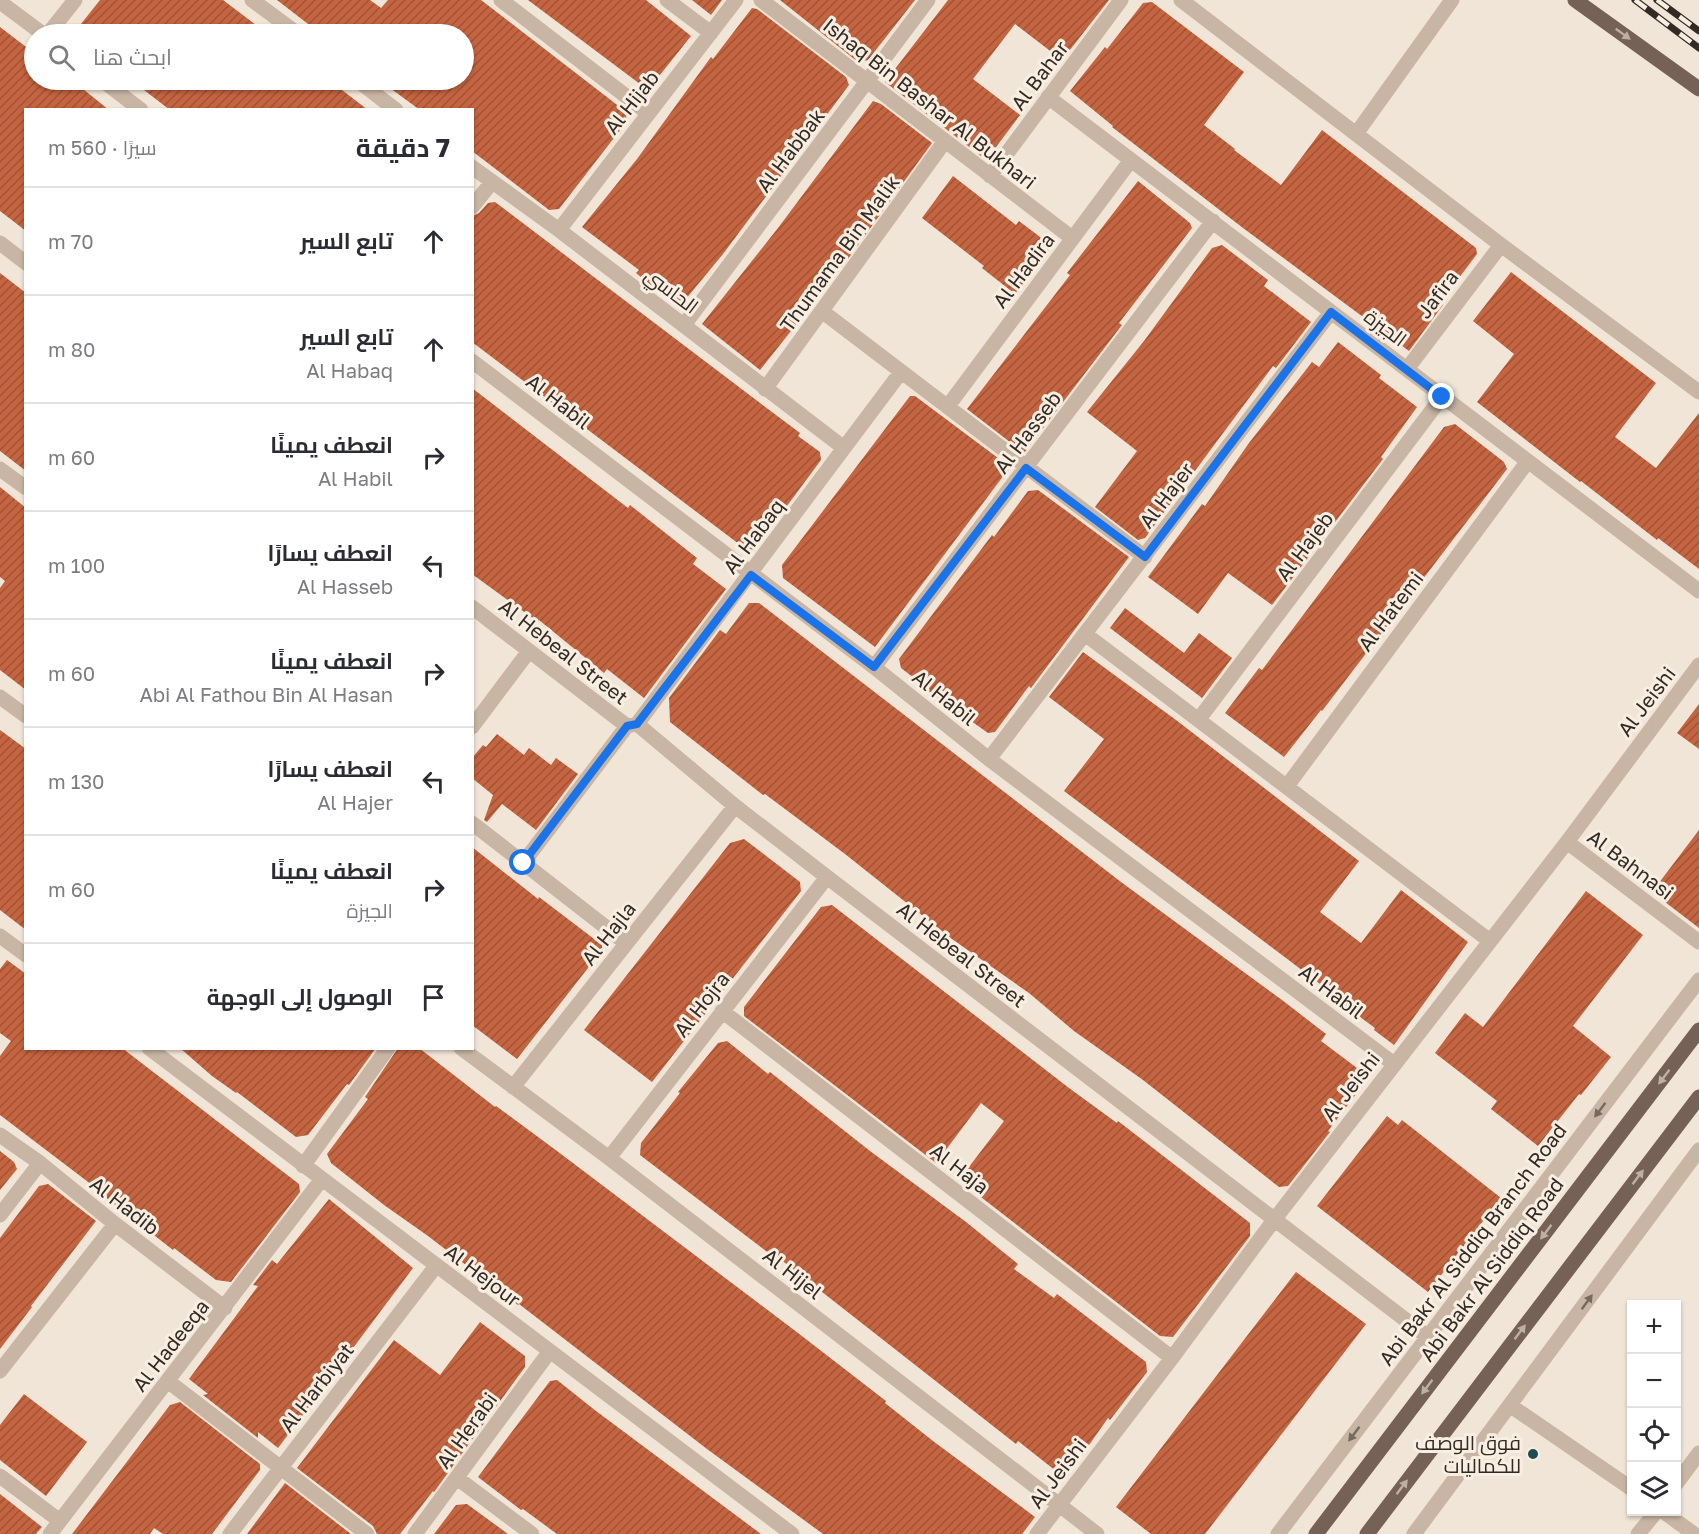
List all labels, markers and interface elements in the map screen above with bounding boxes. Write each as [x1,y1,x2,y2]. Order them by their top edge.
street label: Ishaq Bin Bashar Al Bukhari [819,12,1041,194]
search box [24,24,474,90]
one-way arrow [1614,28,1630,40]
street label: Al Bahar [1005,35,1073,114]
icon: search [45,41,78,74]
text: ابحث هنا [93,43,172,70]
street label: Al Hijab [599,65,663,139]
street label: Al Habbak [751,104,829,196]
text: 7 دقيقة [356,132,450,163]
text: سيرًا · 560 m [48,135,157,159]
street label: Thumama Bin Malik [774,170,904,336]
icon: ahead [417,225,450,258]
text: تابع السير [300,227,393,254]
street label: Al Hadira [987,228,1059,312]
text: 70 m [48,229,94,253]
street label: الحاسي [638,262,704,321]
street label: Jafira [1411,265,1463,323]
street label: الجيزة [1360,303,1412,351]
text: تابع السير [300,323,393,350]
icon: ahead [417,333,450,366]
text: 80 m [48,337,95,361]
text: Al Habaq [306,358,393,382]
street label: Al Habil [522,368,596,434]
route end [1428,383,1454,409]
street label: Al Hasseb [989,386,1065,478]
text: انعطف يمينًا [270,431,393,458]
icon: right [417,441,450,474]
text: 60 m [48,445,95,469]
street label: Al Hajer [1134,457,1198,532]
text: Al Habil [318,466,393,490]
street label: Al Habaq [717,494,789,578]
street label: Al Hajeb [1270,507,1338,585]
text: انعطف يسارًا [268,539,393,566]
icon: left [417,549,450,582]
text: 100 m [48,553,105,577]
street label: Al Hatemi [1352,566,1428,656]
text: Al Hasseb [297,574,393,598]
street label: Al Hebeal Street [495,593,633,709]
text: انعطف يمينًا [270,647,393,674]
icon: right [417,657,450,690]
text: 60 m [48,661,95,685]
street label: Al Jeishi [1612,662,1680,740]
street label: Al Habil [908,664,982,730]
text: Abi Al Fathou Bin Al Hasan [139,682,393,706]
text: انعطف يسارًا [268,755,393,782]
icon: left [417,765,450,798]
text: 130 m [48,769,105,793]
text: Al Hajer [317,790,393,814]
street label: Al Bahnasi [1583,824,1679,904]
route start [509,849,535,875]
text: انعطف يمينًا [270,857,393,884]
icon: right [417,873,450,906]
text: 60 m [48,877,95,901]
street label: Al Hajla [576,896,640,970]
street label: Al Hebeal Street [893,896,1031,1012]
text: الجيزة [347,898,393,922]
street label: Al Habil [1295,959,1369,1023]
street label: Al Hojra [668,967,734,1041]
icon: arrive [417,981,450,1014]
text: الوصول إلى الوجهة [207,983,393,1010]
street label: Al Jeishi [1316,1047,1384,1125]
one-way arrow [1657,1069,1670,1085]
one-way arrow [1594,1102,1606,1118]
street label: Abi Bakr Al Siddiq Branch Road [1373,1118,1571,1370]
street label: Al Haja [926,1138,994,1198]
one-way arrow [1632,1169,1645,1185]
street label: Al Hadib [86,1171,164,1239]
street label: Abi Bakr Al Siddiq Road [1414,1172,1568,1366]
one-way arrow [1539,1224,1552,1240]
street label: Al Hejour [440,1239,526,1311]
street label: Al Hijel [759,1243,827,1303]
street label: Al Hadeeqa [127,1294,213,1396]
one-way arrow [1581,1294,1593,1310]
map controls [1627,1300,1681,1516]
button: + [1627,1300,1681,1354]
one-way arrow [1514,1325,1526,1340]
street label: Al Harbiyat [274,1338,358,1436]
button: − [1627,1354,1681,1408]
one-way arrow [1422,1380,1434,1395]
street label: Al Herabi [430,1387,502,1473]
button: locate [1627,1408,1681,1462]
one-way arrow [1349,1426,1361,1441]
place label: فوق الوصف للكماليات [1415,1430,1521,1477]
street label: Al Jeishi [1023,1434,1091,1512]
marker: فوق الوصف للكماليات [1526,1447,1540,1461]
button: layers [1627,1462,1681,1516]
one-way arrow [1396,1480,1408,1495]

